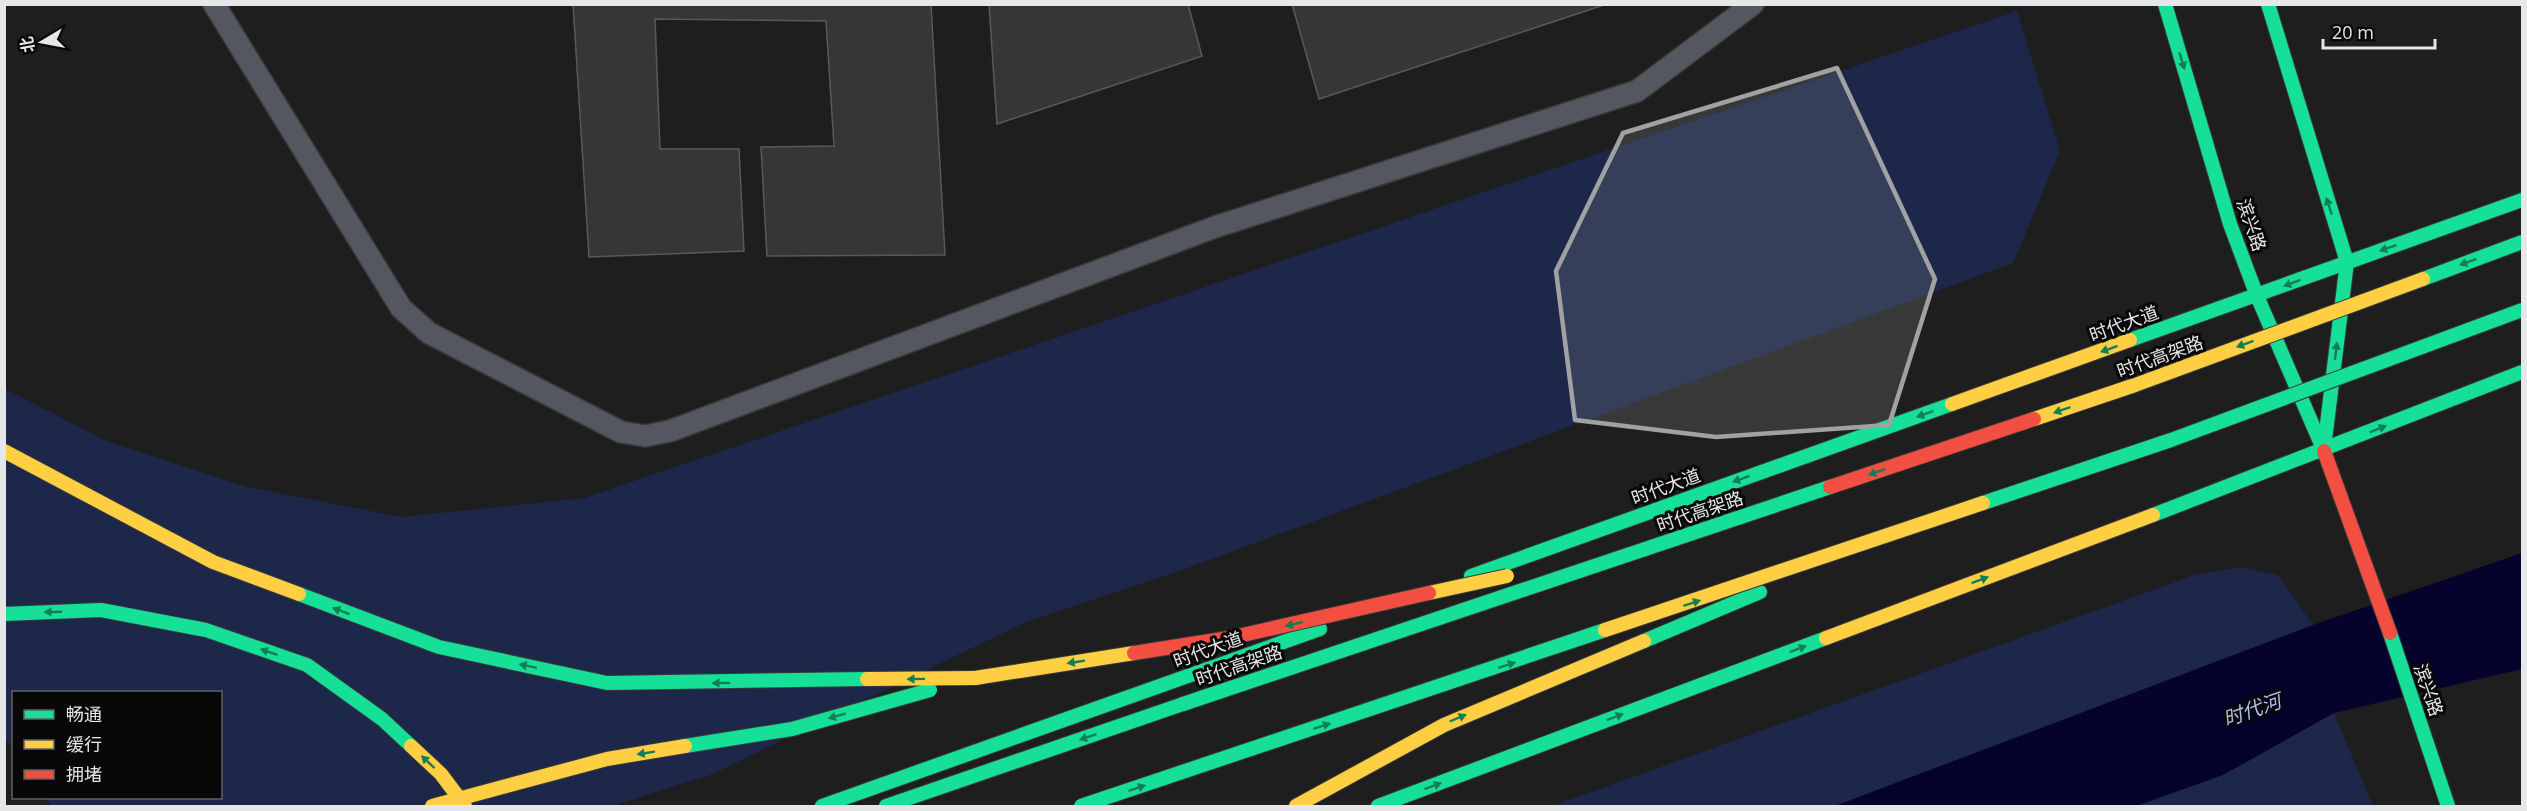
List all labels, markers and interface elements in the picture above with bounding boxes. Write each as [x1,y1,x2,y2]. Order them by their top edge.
north arrow [12,12,72,72]
scale bar [2323,12,2436,50]
text: 20 m [2332,20,2374,44]
text: 北 [15,35,39,54]
one-way arrow [2178,52,2187,70]
street label: 滨兴路 [2232,195,2272,254]
one-way arrow [2324,197,2333,215]
one-way arrow [2379,243,2397,253]
one-way arrow [2458,257,2476,267]
one-way arrow [2283,278,2301,288]
street label: 时代大道 [2086,299,2162,347]
street label: 时代高架路 [2113,329,2206,383]
one-way arrow [2236,340,2254,350]
one-way arrow [2331,341,2341,360]
one-way arrow [2100,344,2118,354]
one-way arrow [2053,406,2071,415]
one-way arrow [1916,409,1934,419]
one-way arrow [2369,424,2387,433]
street label: 时代大道 [1628,462,1704,510]
one-way arrow [1868,467,1886,477]
one-way arrow [1732,475,1750,485]
street label: 时代高架路 [1653,485,1746,537]
one-way arrow [1971,575,1989,584]
one-way arrow [1683,597,1701,607]
one-way arrow [332,605,350,615]
one-way arrow [43,607,62,616]
one-way arrow [1284,620,1303,629]
street label: 时代大道 [1170,625,1246,673]
street label: 时代高架路 [1192,639,1285,691]
one-way arrow [1789,643,1807,653]
one-way arrow [260,647,278,656]
one-way arrow [1067,657,1086,666]
one-way arrow [1498,659,1516,669]
street label: 滨兴路 [2409,660,2449,719]
one-way arrow [518,661,537,670]
one-way arrow [907,674,926,684]
one-way arrow [712,678,731,688]
water label: 时代河 [2219,686,2288,732]
legend [12,691,222,799]
text: 畅通 [66,702,102,726]
one-way arrow [828,712,846,721]
one-way arrow [1606,712,1624,722]
one-way arrow [1450,714,1467,723]
one-way arrow [1313,721,1331,731]
text: 缓行 [66,732,102,756]
one-way arrow [1079,733,1097,742]
one-way arrow [636,749,655,758]
one-way arrow [420,755,435,769]
text: 拥堵 [66,762,102,786]
one-way arrow [1424,781,1442,791]
one-way arrow [1128,783,1146,792]

